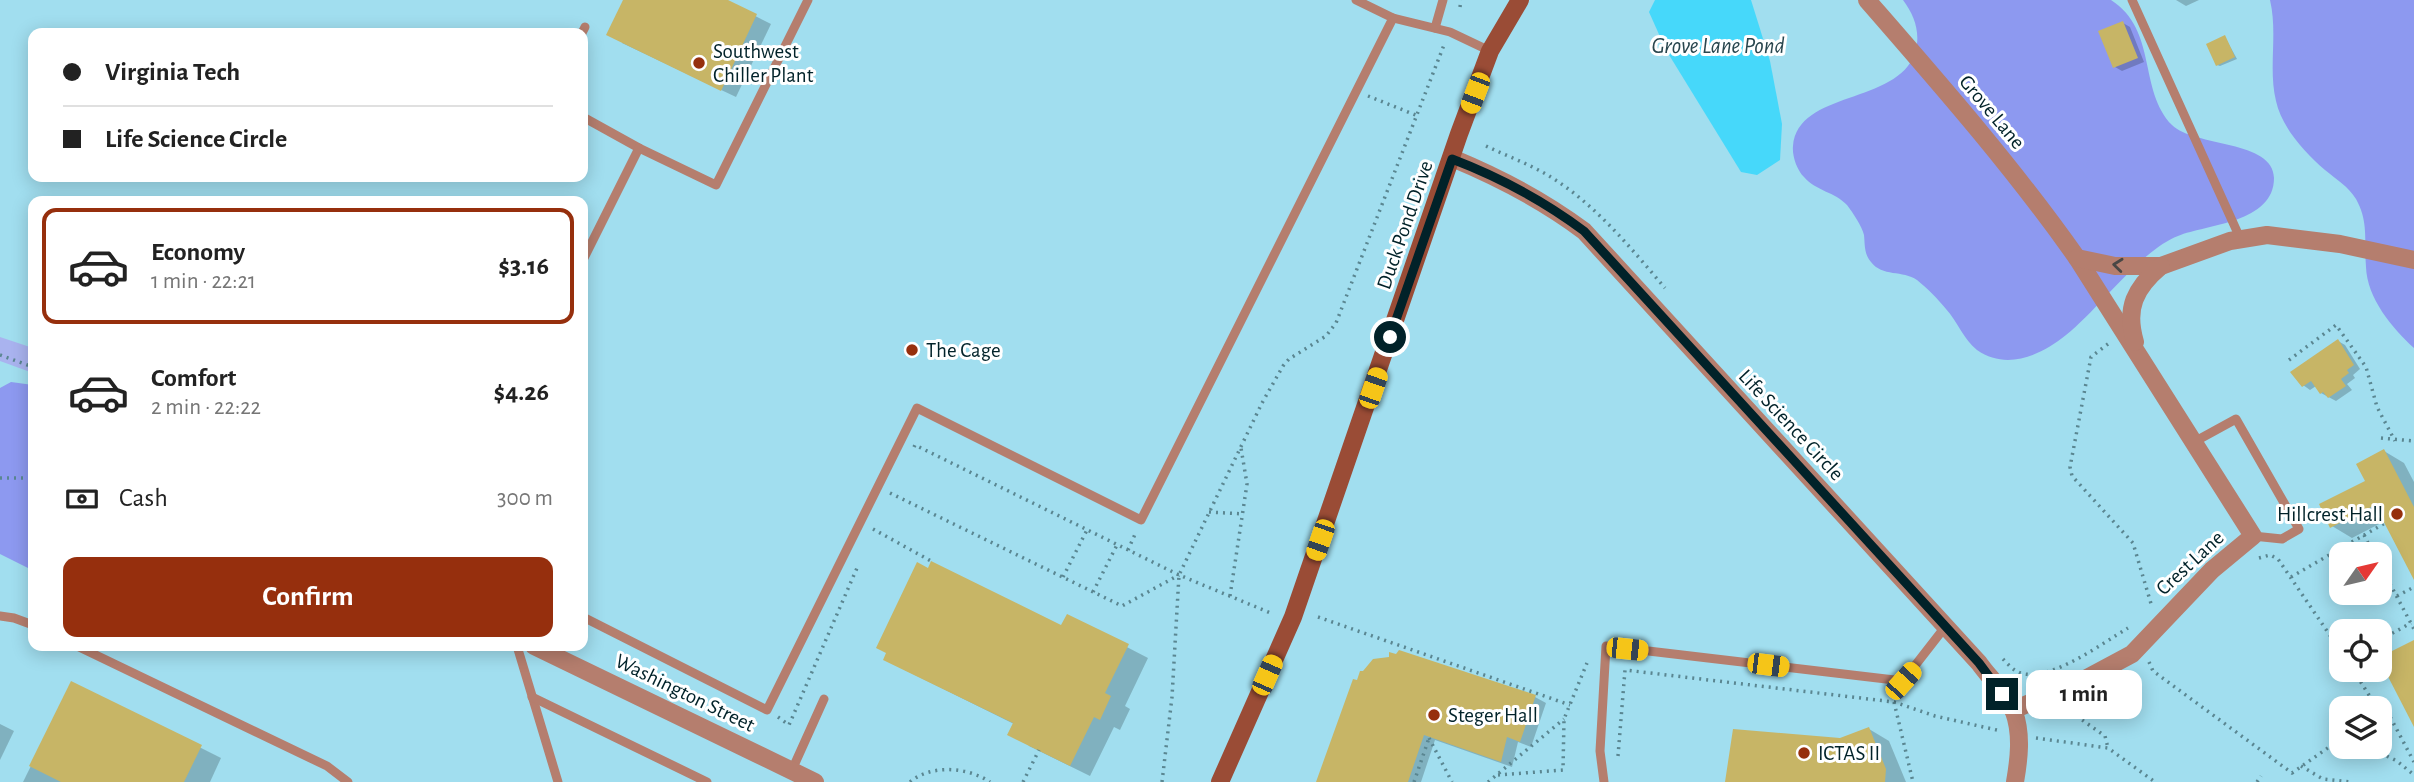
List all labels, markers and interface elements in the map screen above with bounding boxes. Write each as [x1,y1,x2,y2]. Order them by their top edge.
water label: Grove Lane Pond [1651,35,1785,58]
place label: Southwest Chiller Plant [713,41,814,86]
marker: Southwest Chiller Plant [691,55,707,71]
text: Virginia Tech [105,59,240,85]
car [1458,70,1493,116]
street label: Grove Lane [1955,71,2029,153]
text: Life Science Circle [105,126,287,152]
street label: Duck Pond Drive [1373,158,1437,292]
icon: car [67,235,130,298]
text: Economy [151,239,245,265]
text: $3.16 [498,253,549,279]
one-way arrow [2113,258,2124,273]
text: 1 min · 22:21 [151,270,256,293]
route start [1374,321,1406,353]
place label: The Cage [926,340,1001,361]
marker: The Cage [904,342,920,358]
icon: car [67,361,130,424]
text: Comfort [151,365,236,391]
car [1357,365,1390,411]
street label: Life Science Circle [1735,366,1847,484]
text: $4.26 [493,379,549,405]
text: 2 min · 22:22 [151,396,261,419]
icon: cash [63,480,101,518]
text: Cash [119,485,168,511]
text: 300 m [497,487,553,510]
place label: Hillcrest Hall [2277,504,2383,525]
marker: Hillcrest Hall [2389,506,2405,522]
car [1304,517,1337,563]
street label: Crest Lane [2152,527,2228,599]
north arrow [2329,542,2392,606]
map controls [2329,542,2392,759]
button: Confirm [63,557,553,637]
button: locate [2329,619,2392,682]
car [1606,636,1649,662]
street label: Washington Street [612,650,758,736]
car [1249,652,1286,698]
car [1746,652,1791,678]
car [1882,658,1925,704]
callout: 1 min [2026,670,2142,718]
route end [1986,678,2018,710]
text: 1 min [2060,683,2108,706]
button: layers [2329,696,2392,759]
place label: Steger Hall [1448,705,1538,726]
marker: Steger Hall [1426,707,1442,723]
place label: ICTAS II [1818,743,1880,764]
marker: ICTAS II [1796,745,1812,761]

